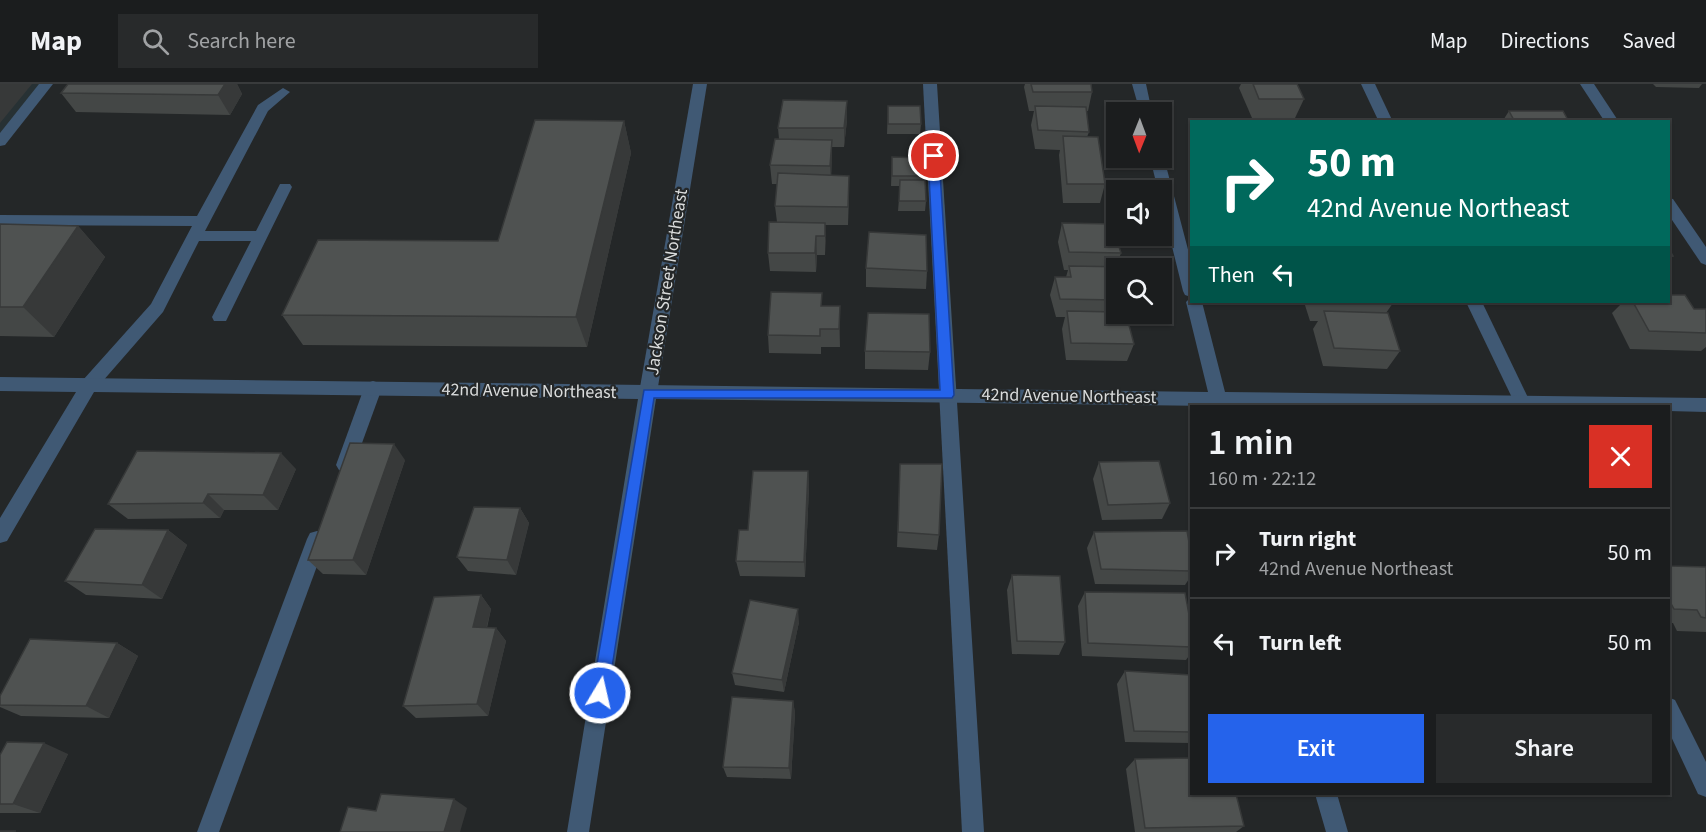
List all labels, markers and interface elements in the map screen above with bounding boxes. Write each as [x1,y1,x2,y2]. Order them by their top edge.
search box [118,14,538,68]
text: Map [30,21,82,61]
icon: search [139,25,172,58]
text: Search here [187,25,296,57]
text: Map [1430,26,1468,56]
text: Directions [1501,26,1589,56]
text: Saved [1622,26,1676,56]
north arrow [1106,102,1172,168]
map controls [1106,102,1172,324]
pin [908,130,959,181]
text: 50 m [1307,133,1396,193]
icon: arrive [917,139,950,172]
icon: right [1208,144,1286,222]
button: sound [1106,180,1172,246]
street label: Jackson Street Northeast [640,187,694,377]
text: 42nd Avenue Northeast [1307,189,1569,228]
button: search [1106,258,1172,324]
icon: left [1267,258,1300,291]
text: Then [1208,259,1255,291]
street label: 42nd Avenue Northeast [441,377,617,405]
street label: 42nd Avenue Northeast [981,382,1157,410]
text: 1 min [1208,417,1294,468]
button: close [1589,425,1652,488]
text: 160 m · 22:12 [1208,465,1316,493]
text: Turn right [1259,523,1356,555]
icon: right [1208,537,1241,570]
text: 50 m [1607,537,1652,569]
text: 42nd Avenue Northeast [1259,555,1453,583]
icon: left [1208,627,1241,660]
text: Turn left [1259,627,1341,659]
text: 50 m [1607,627,1652,659]
position arrow [568,661,632,725]
button: Exit [1208,714,1424,783]
button: Share [1436,714,1652,783]

